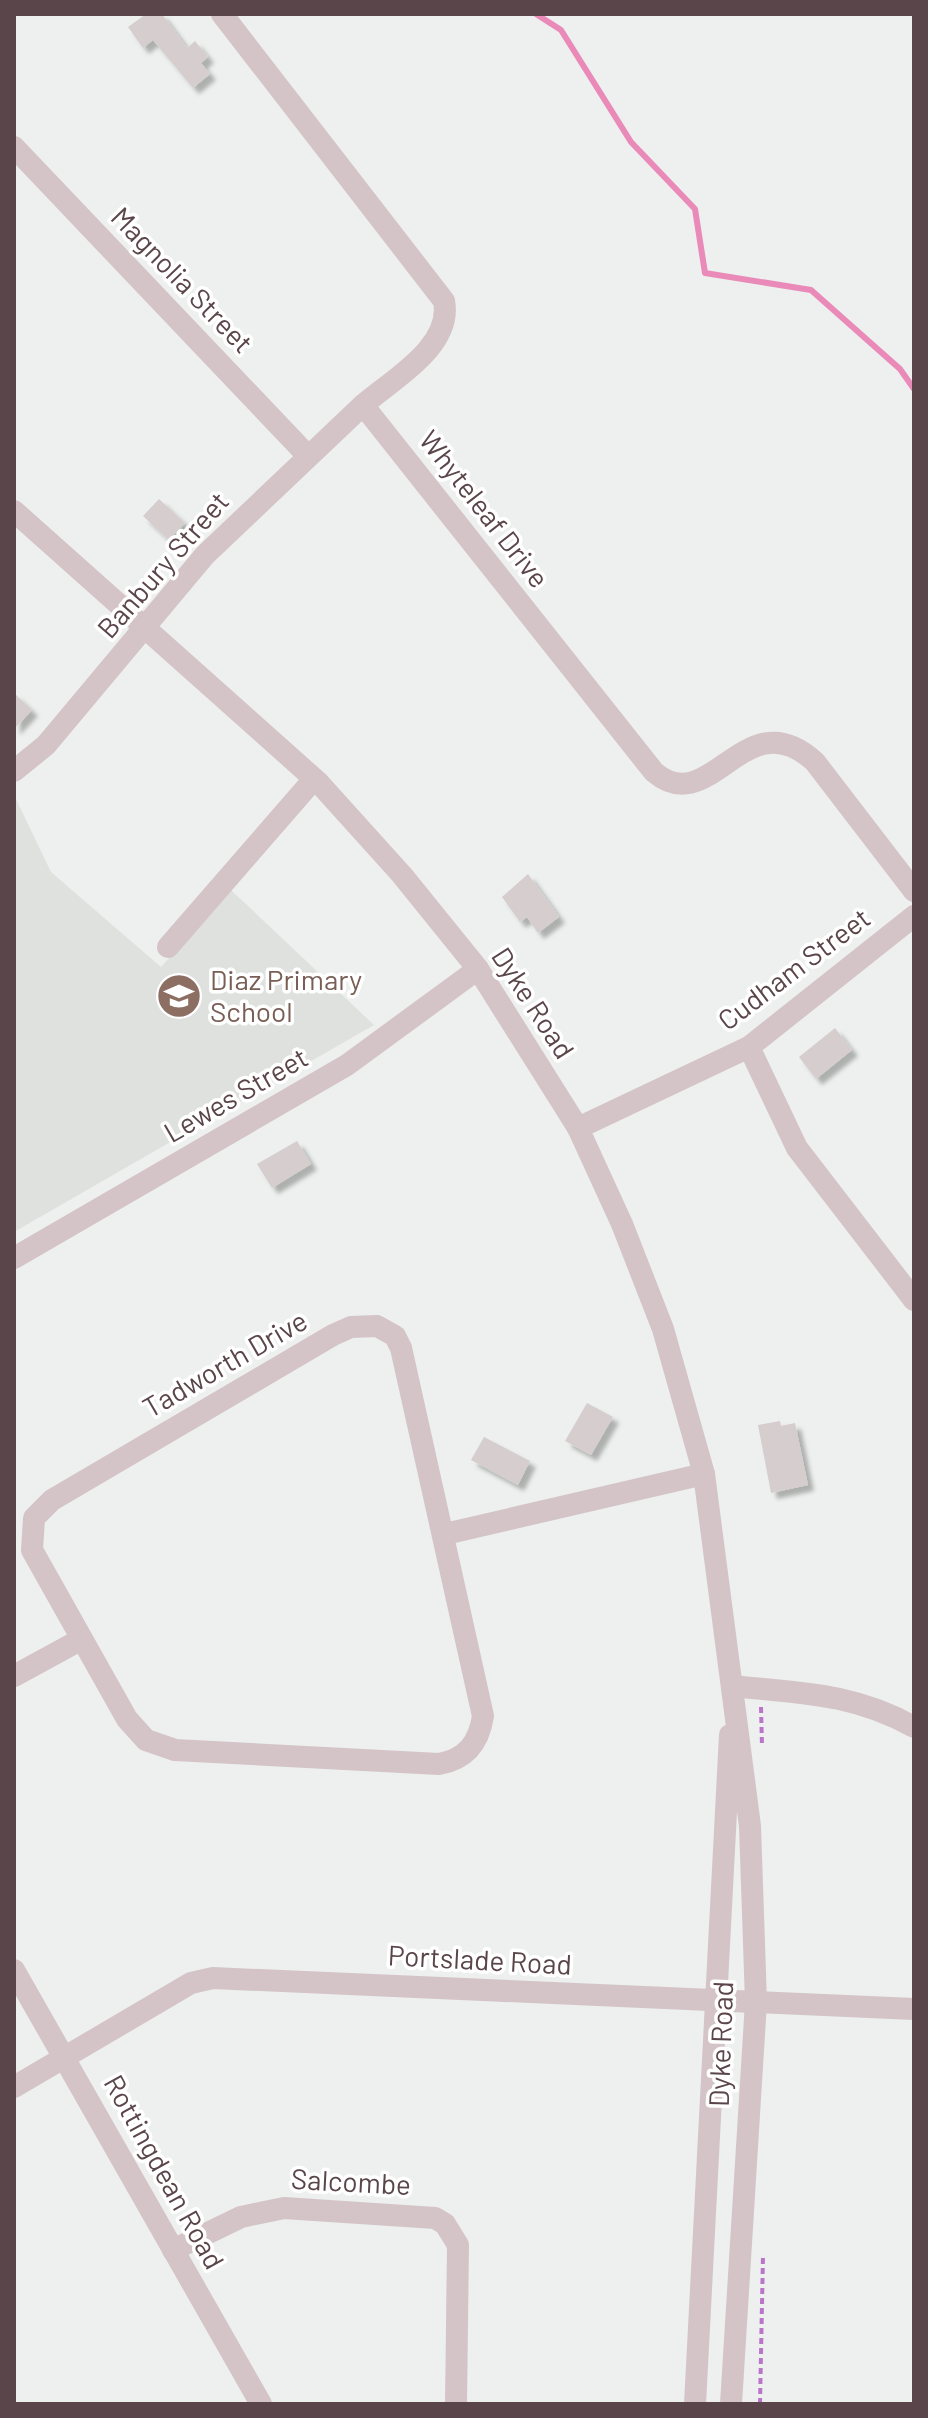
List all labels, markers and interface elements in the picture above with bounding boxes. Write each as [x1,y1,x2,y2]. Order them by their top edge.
street label: Magnolia Street [105,199,261,359]
street label: Whyteleaf Drive [413,423,557,594]
street label: Banbury Street [89,484,235,645]
street label: Cudham Street [711,900,876,1037]
street label: Dyke Road [485,940,582,1065]
place label: Diaz Primary School [210,962,362,1028]
school or university icon: Diaz Primary School [155,972,203,1020]
street label: Lewes Street [158,1039,313,1149]
street label: Tadworth Drive [136,1302,313,1424]
street label: Portslade Road [387,1937,573,1981]
street label: Dyke Road [701,1980,739,2107]
street label: Rottingdean Road [97,2068,232,2275]
street label: Salcombe [290,2161,412,2201]

